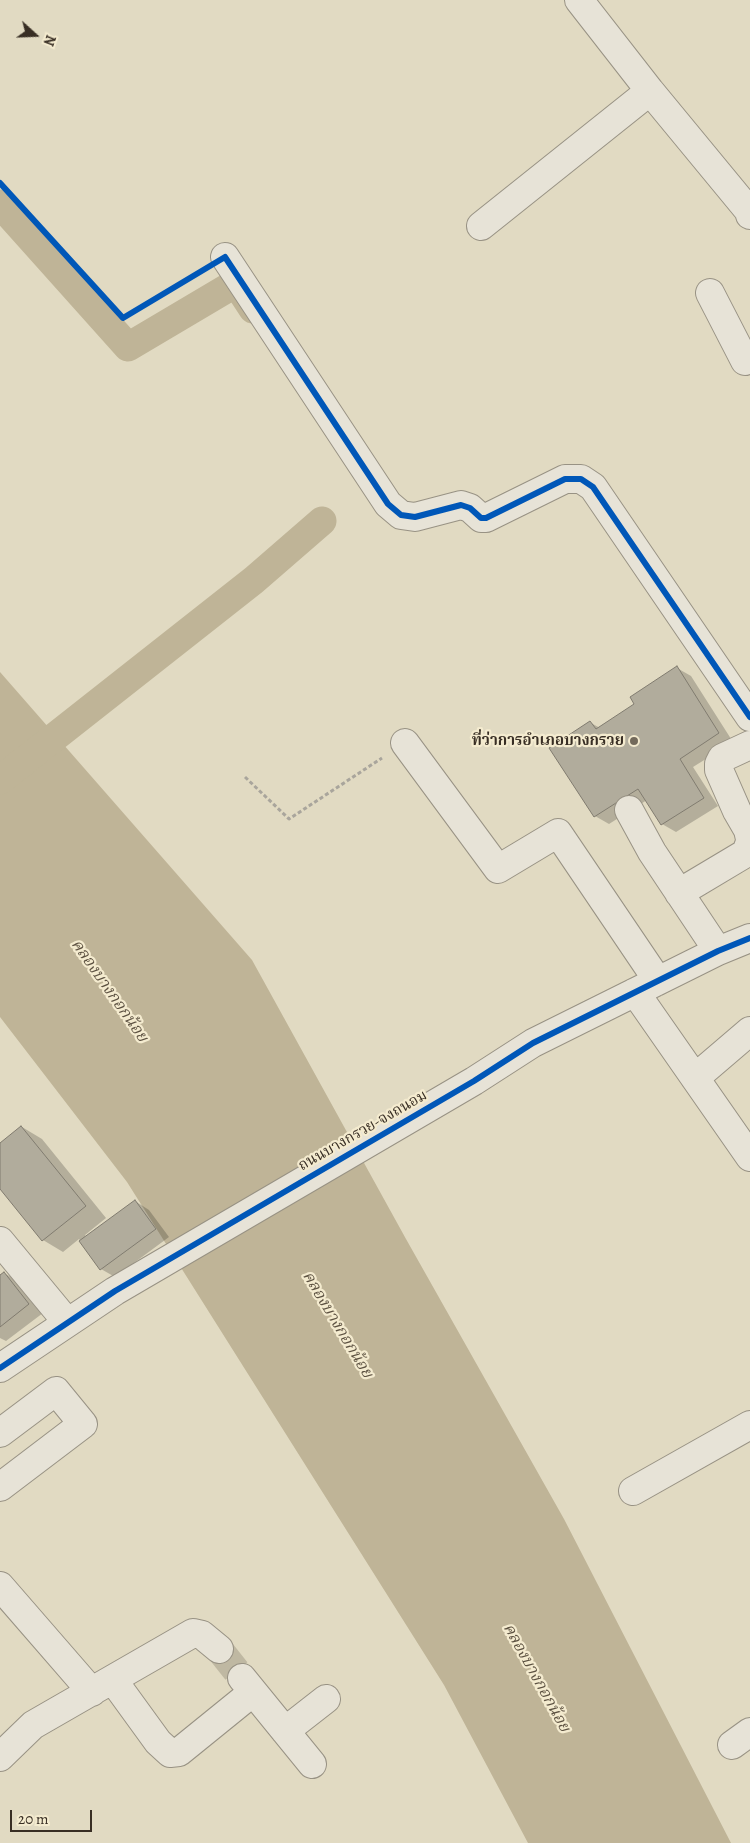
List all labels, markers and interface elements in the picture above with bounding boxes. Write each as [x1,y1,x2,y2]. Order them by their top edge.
north arrow [10,10,60,60]
text: N [39,32,60,48]
place label: ที่ว่าการอำเภอบางกรวย [472,732,624,750]
marker: ที่ว่าการอำเภอบางกรวย [628,735,640,747]
water label: คลองบางกอกน้อย [66,936,152,1046]
street label: ถนนบางกรวย-จงถนอม [295,1087,431,1175]
water label: คลองบางกอกน้อย [298,1268,376,1382]
water label: คลองบางกอกน้อย [498,1620,574,1736]
scale bar [12,1800,95,1832]
text: 20 m [18,1809,49,1829]

